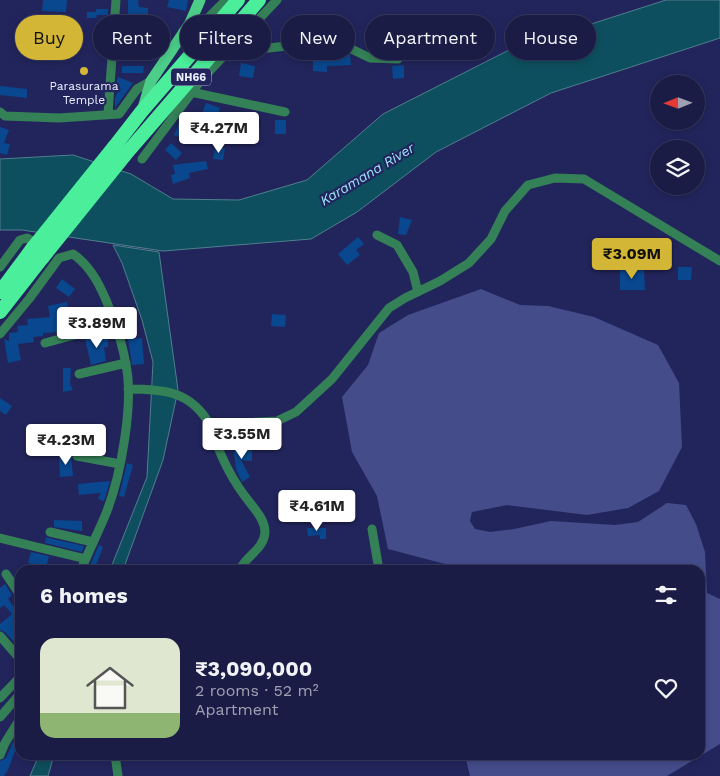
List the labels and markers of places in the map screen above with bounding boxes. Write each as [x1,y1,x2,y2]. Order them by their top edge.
marker: Parasurama Temple [78,65,90,77]
place label: Parasurama Temple [49,79,119,107]
pin: ₹4.27M [178,112,260,154]
pin: ₹3.09M [591,238,673,280]
pin: ₹3.89M [56,306,138,349]
pin: ₹3.55M [201,418,283,460]
pin: ₹4.23M [25,424,107,466]
pin: ₹4.61M [276,490,358,532]

